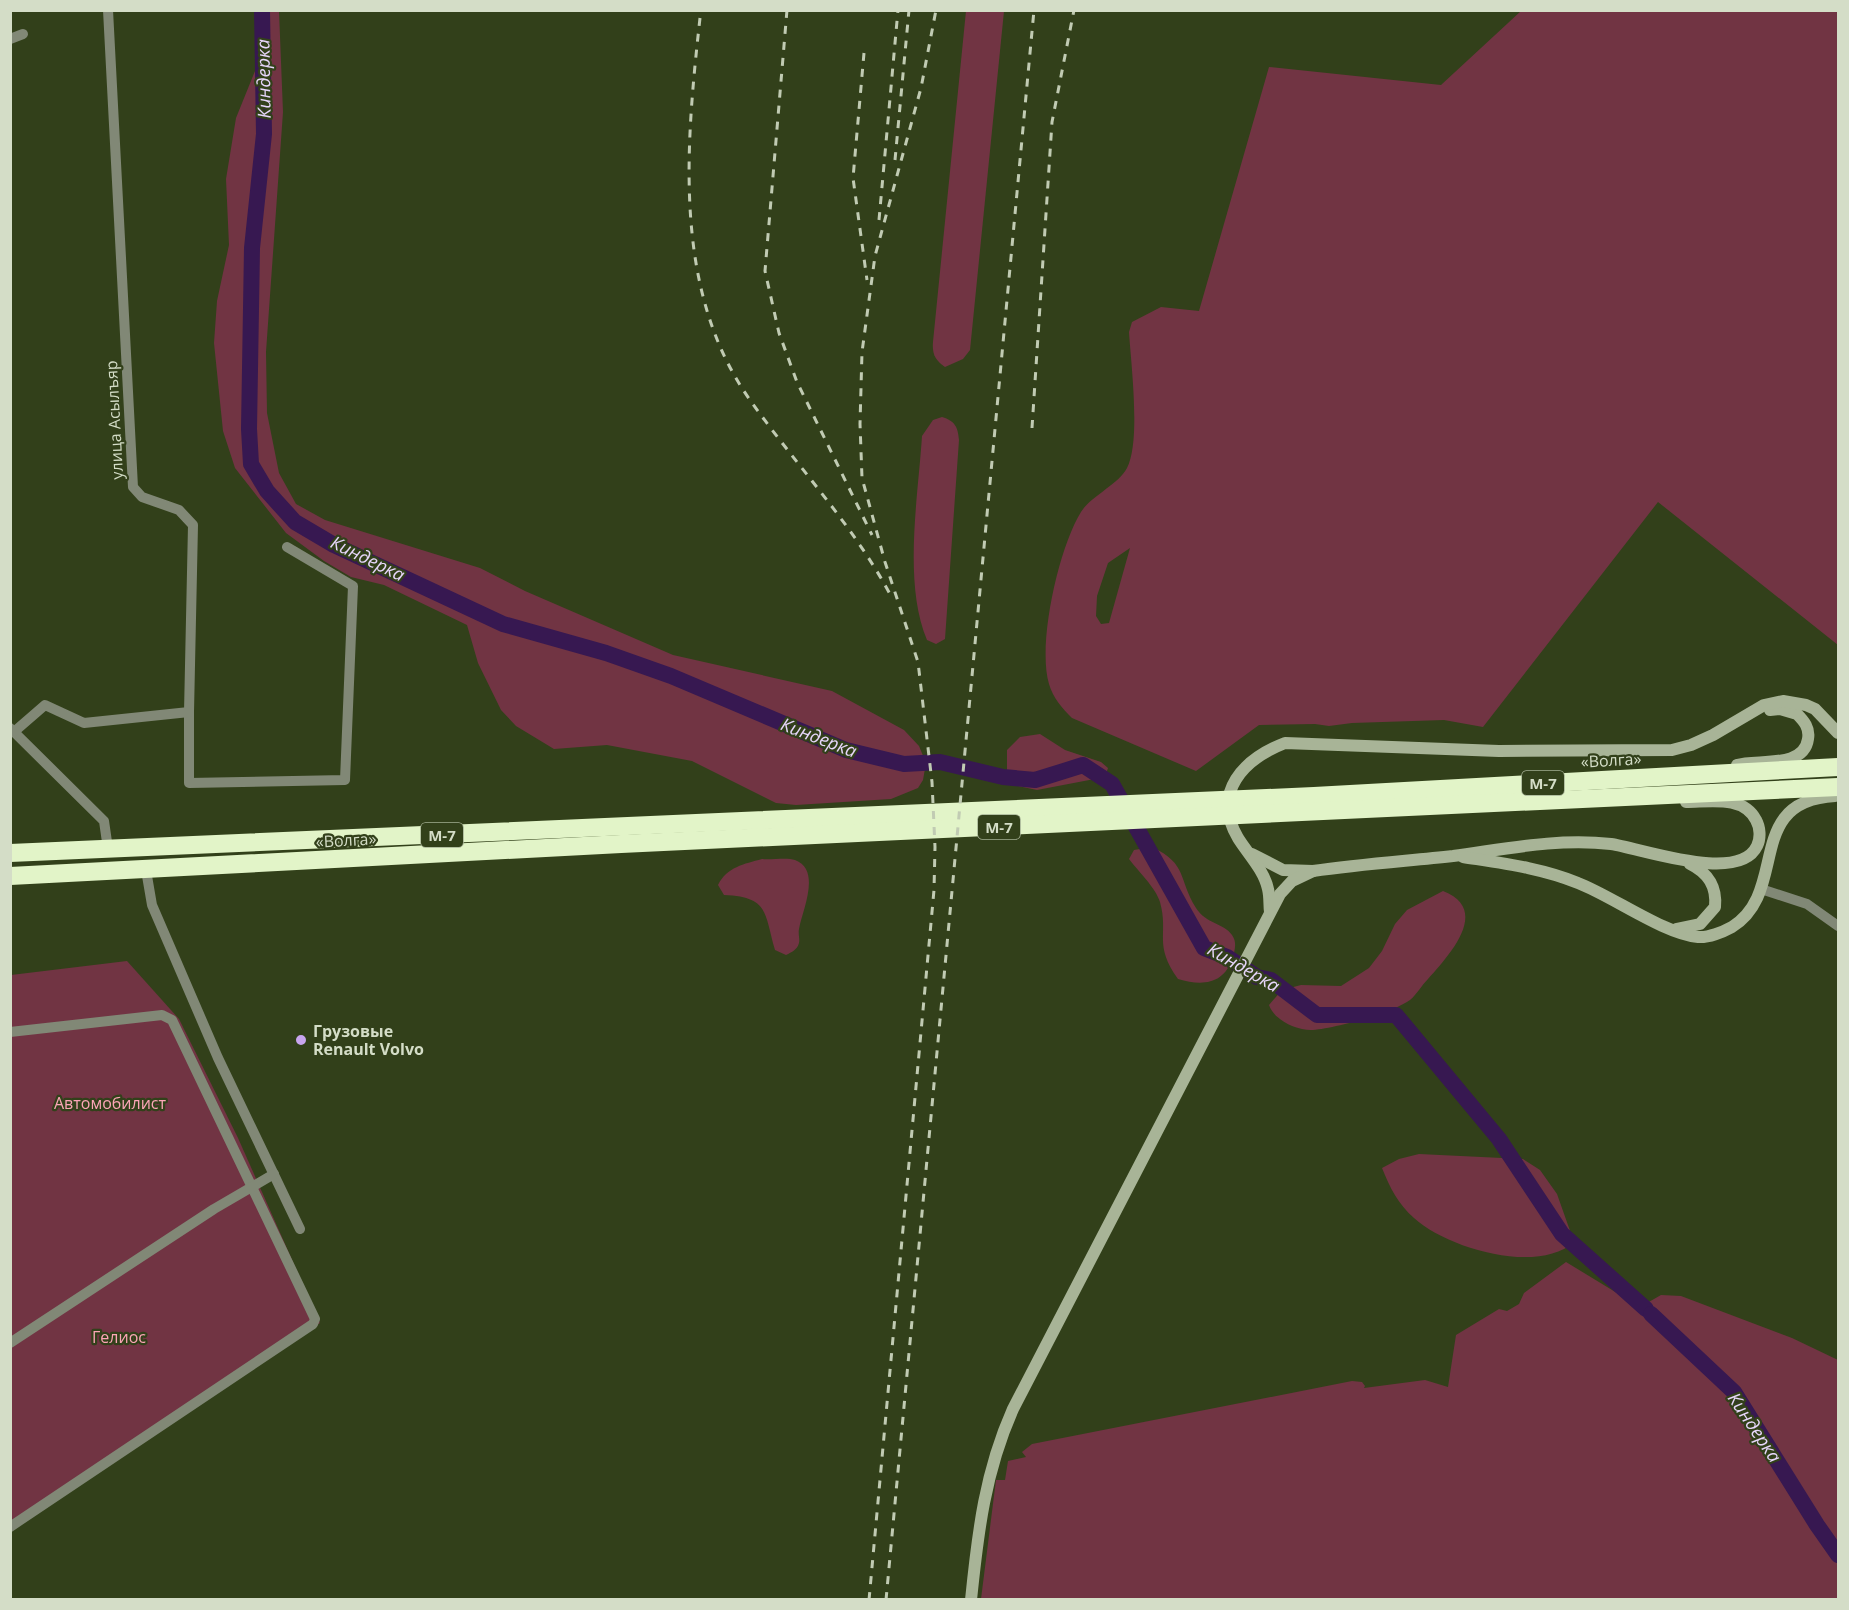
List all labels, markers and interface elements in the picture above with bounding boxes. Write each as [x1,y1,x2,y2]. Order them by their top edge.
water label: Киндерка [250,39,276,119]
street label: улица Асылъяр [100,360,128,480]
water label: Киндерка [327,530,409,586]
water label: Киндерка [778,712,860,762]
street label: «Волга» [1580,747,1642,773]
road number: М-7 [1522,771,1564,795]
road number: М-7 [978,815,1020,839]
road number: М-7 [421,823,463,847]
street label: «Волга» [315,827,377,853]
water label: Киндерка [1204,937,1284,997]
place label: Грузовые Renault Volvo [313,1020,424,1060]
marker: Грузовые Renault Volvo [294,1033,308,1047]
park label: Автомобилист [54,1092,166,1114]
park label: Гелиос [92,1326,146,1348]
water label: Киндерка [1723,1387,1787,1467]

